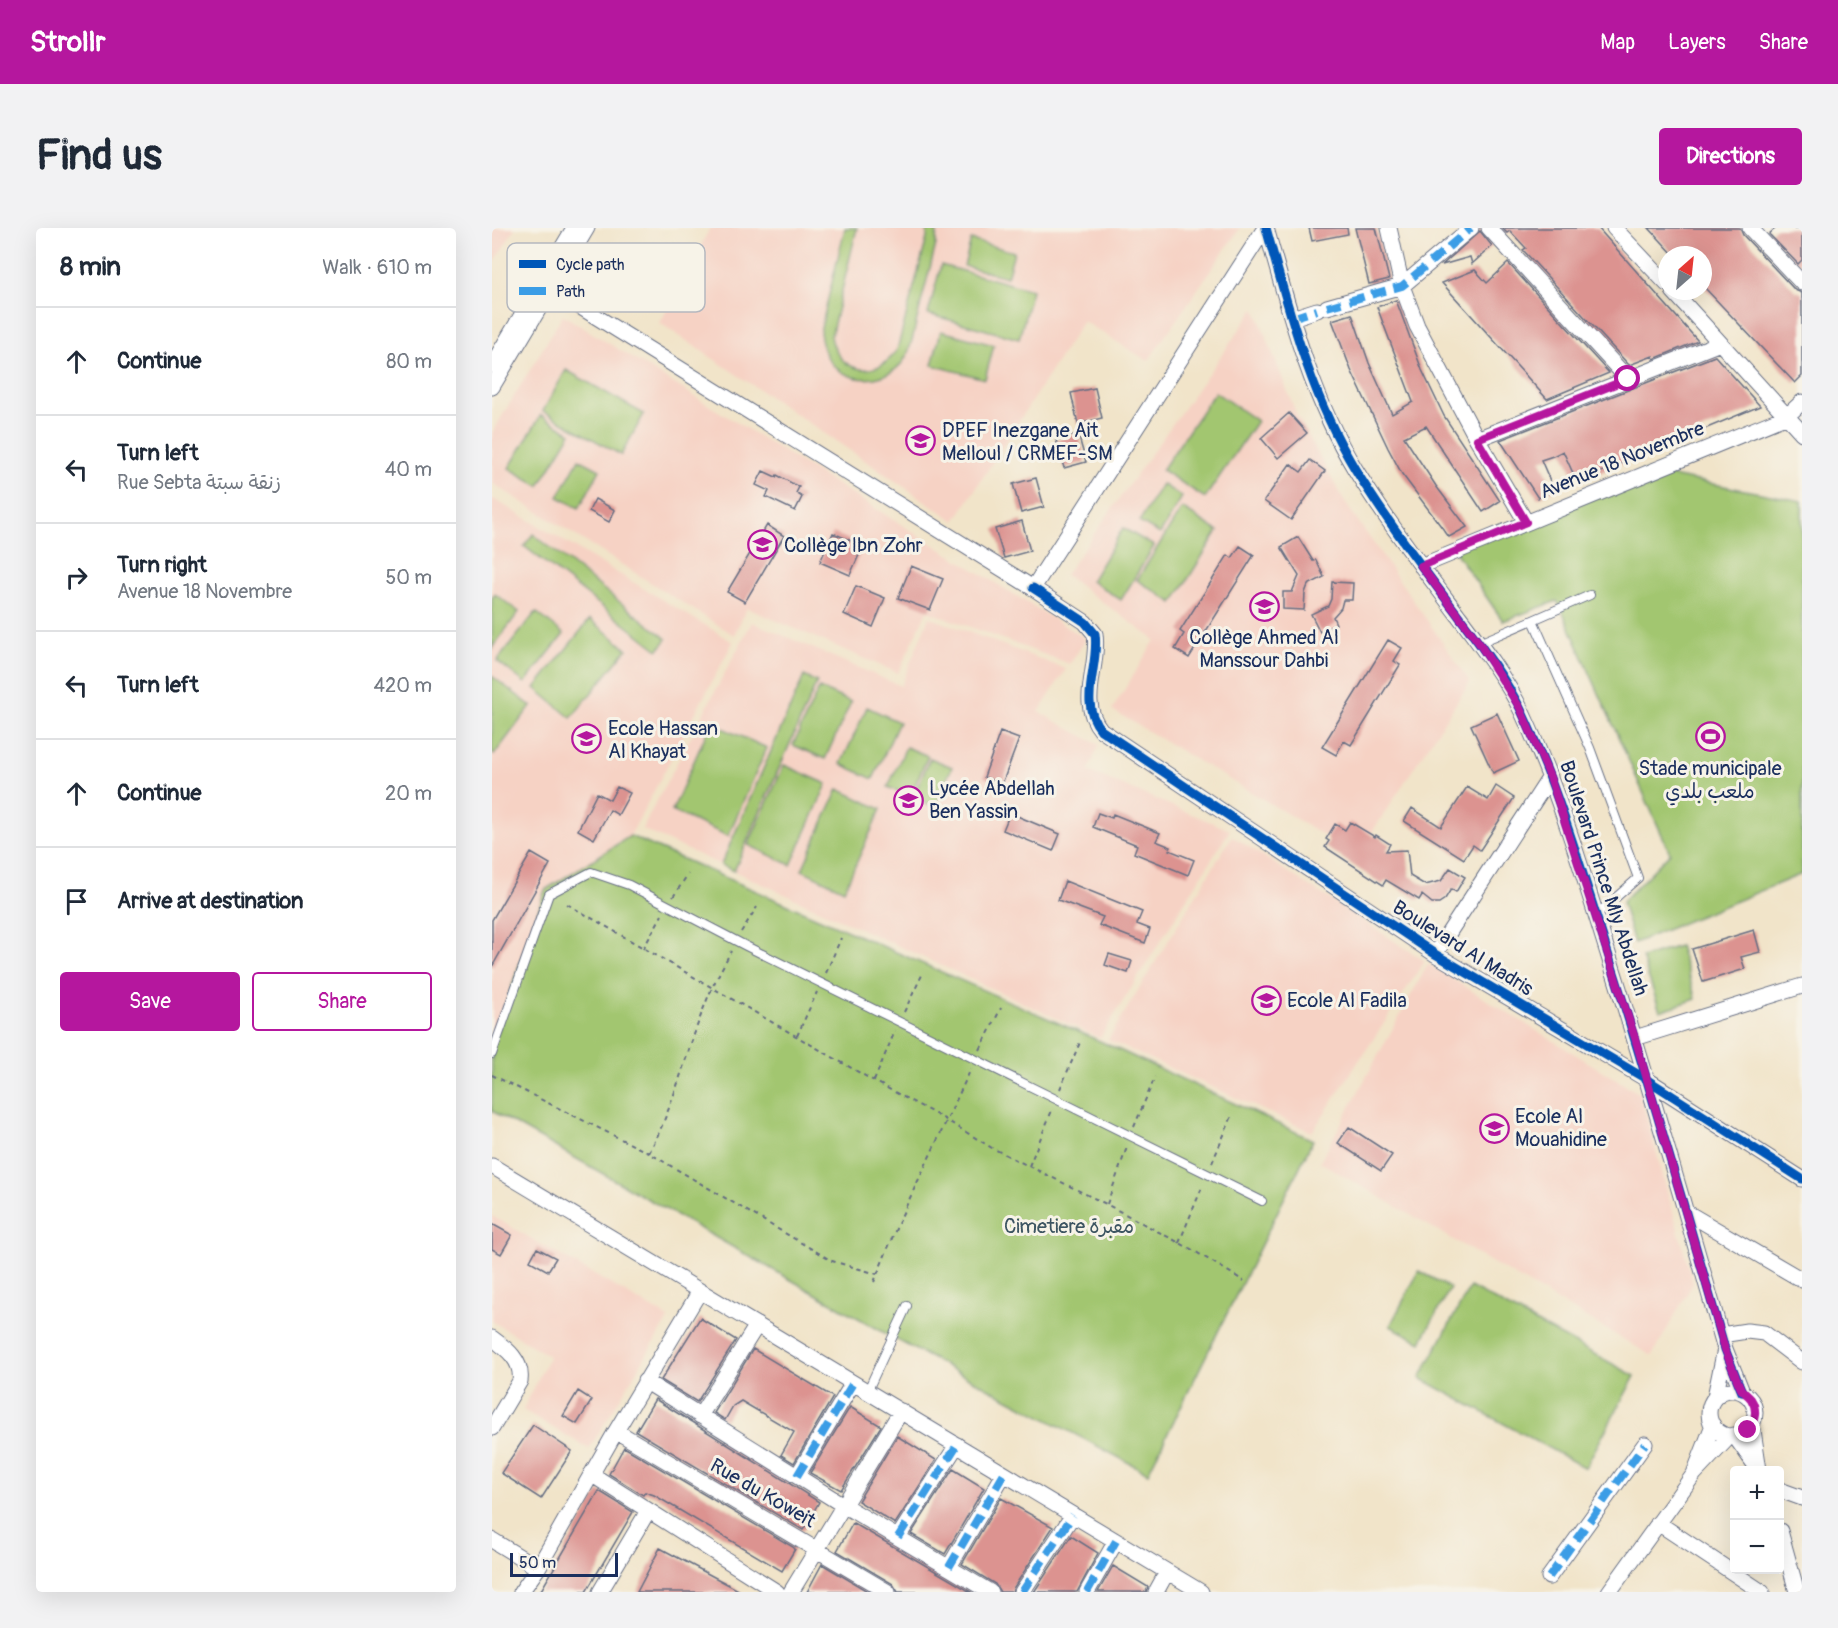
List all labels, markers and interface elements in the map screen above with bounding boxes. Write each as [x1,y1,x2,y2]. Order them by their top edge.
text: Strollr [30,25,105,60]
text: Map [1600,29,1635,56]
text: Layers [1668,29,1726,56]
text: Share [1759,29,1808,56]
button: Directions [1659,128,1802,185]
text: Find us [36,130,162,182]
legend [507,243,705,312]
north arrow [1658,246,1712,300]
text: 8 min [60,251,121,283]
text: Walk · 610 m [322,255,432,280]
text: Cycle path [556,255,624,275]
text: Path [556,282,585,302]
icon: ahead [60,345,93,378]
text: Continue [117,347,201,375]
text: 80 m [386,349,432,374]
route start [1614,365,1640,391]
street label: Avenue 18 Novembre [1536,416,1708,504]
place label: DPEF Inezgane Ait Melloul / CRMEF-SM [942,418,1113,466]
school or university icon: DPEF Inezgane Ait Melloul / CRMEF-SM [905,425,937,457]
text: Turn left [117,439,199,467]
icon: left [60,453,93,486]
text: 40 m [385,457,432,482]
text: Rue Sebta زنقة سبتة [117,470,281,495]
school or university icon: Collège Ibn Zohr [747,529,779,561]
place label: Collège Ibn Zohr [784,533,923,558]
text: Turn right [117,551,207,579]
icon: right [60,561,93,594]
text: 50 m [385,565,432,590]
text: Avenue 18 Novembre [117,579,292,604]
school or university icon: Collège Ahmed Al Manssour Dahbi [1248,591,1280,623]
place label: Collège Ahmed Al Manssour Dahbi [1189,625,1339,673]
icon: left [60,669,93,702]
text: Turn left [117,671,199,699]
text: 420 m [373,673,432,698]
place label: Ecole Hassan Al Khayat [608,716,718,764]
sports icon: Stade municipale ملعب بلدي [1694,721,1726,753]
school or university icon: Ecole Hassan Al Khayat [571,723,603,755]
place label: Stade municipale ملعب بلدي [1639,756,1782,806]
street label: Boulevard Prince Mly Abdellah [1554,757,1654,999]
place label: Lycée Abdellah Ben Yassin [929,776,1055,824]
icon: ahead [60,777,93,810]
text: Continue [117,779,201,807]
text: 20 m [385,781,432,806]
school or university icon: Lycée Abdellah Ben Yassin [892,784,924,816]
icon: arrive [60,885,93,918]
text: Arrive at destination [117,887,303,915]
street label: Boulevard Al Madris [1388,895,1538,1001]
button: Save [60,972,240,1031]
button: Share [252,972,432,1031]
school or university icon: Ecole Al Fadila [1250,984,1282,1016]
place label: Ecole Al Fadila [1287,988,1407,1013]
place label: Ecole Al Mouahidine [1515,1104,1607,1152]
school or university icon: Ecole Al Mouahidine [1478,1112,1510,1144]
park label: Cimetiere مقبرة [1004,1214,1134,1239]
route end [1734,1416,1760,1442]
street label: Rue du Koweit [706,1453,821,1534]
map controls [1730,1466,1784,1574]
button: + [1730,1466,1784,1520]
button: − [1730,1520,1784,1574]
scale bar [510,1550,618,1578]
text: 50 m [519,1553,556,1573]

